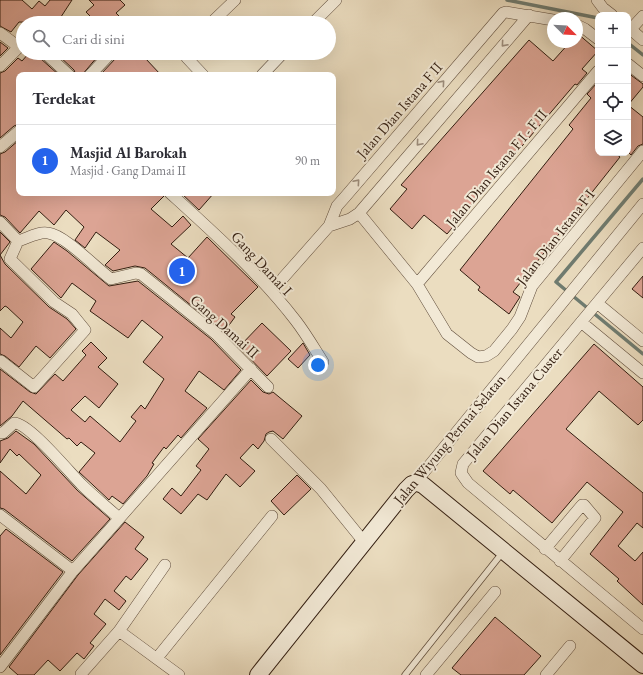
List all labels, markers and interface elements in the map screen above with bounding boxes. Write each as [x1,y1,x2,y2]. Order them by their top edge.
north arrow [547,12,583,48]
map controls [595,12,631,156]
button: + [595,12,631,48]
search box [16,16,336,60]
icon: search [30,27,52,49]
text: Cari di sini [62,29,125,48]
one-way arrow [502,40,509,47]
button: − [595,48,631,84]
street label: Jalan Dian Istana F II [351,58,446,164]
one-way arrow [438,81,445,88]
button: locate [595,84,631,120]
text: Terdekat [32,87,95,109]
street label: Jalan Dian Istana F I - F II [440,105,551,232]
button: layers [595,120,631,156]
one-way arrow [417,138,424,146]
text: Masjid Al Barokah [70,143,187,162]
text: 1 [42,152,48,169]
text: 90 m [295,152,320,169]
text: Masjid · Gang Damai II [70,162,186,179]
one-way arrow [353,179,360,187]
street label: Jalan Dian Istana F I [510,185,598,290]
street label: Gang Damai I [227,227,297,299]
pin: 1 [169,256,195,286]
street label: Gang Damai II [187,290,263,362]
street label: Jalan Dian Istana Custer [460,343,566,464]
your location [308,355,328,375]
street label: Jalan Wiyung Permai Selatan [388,370,509,510]

